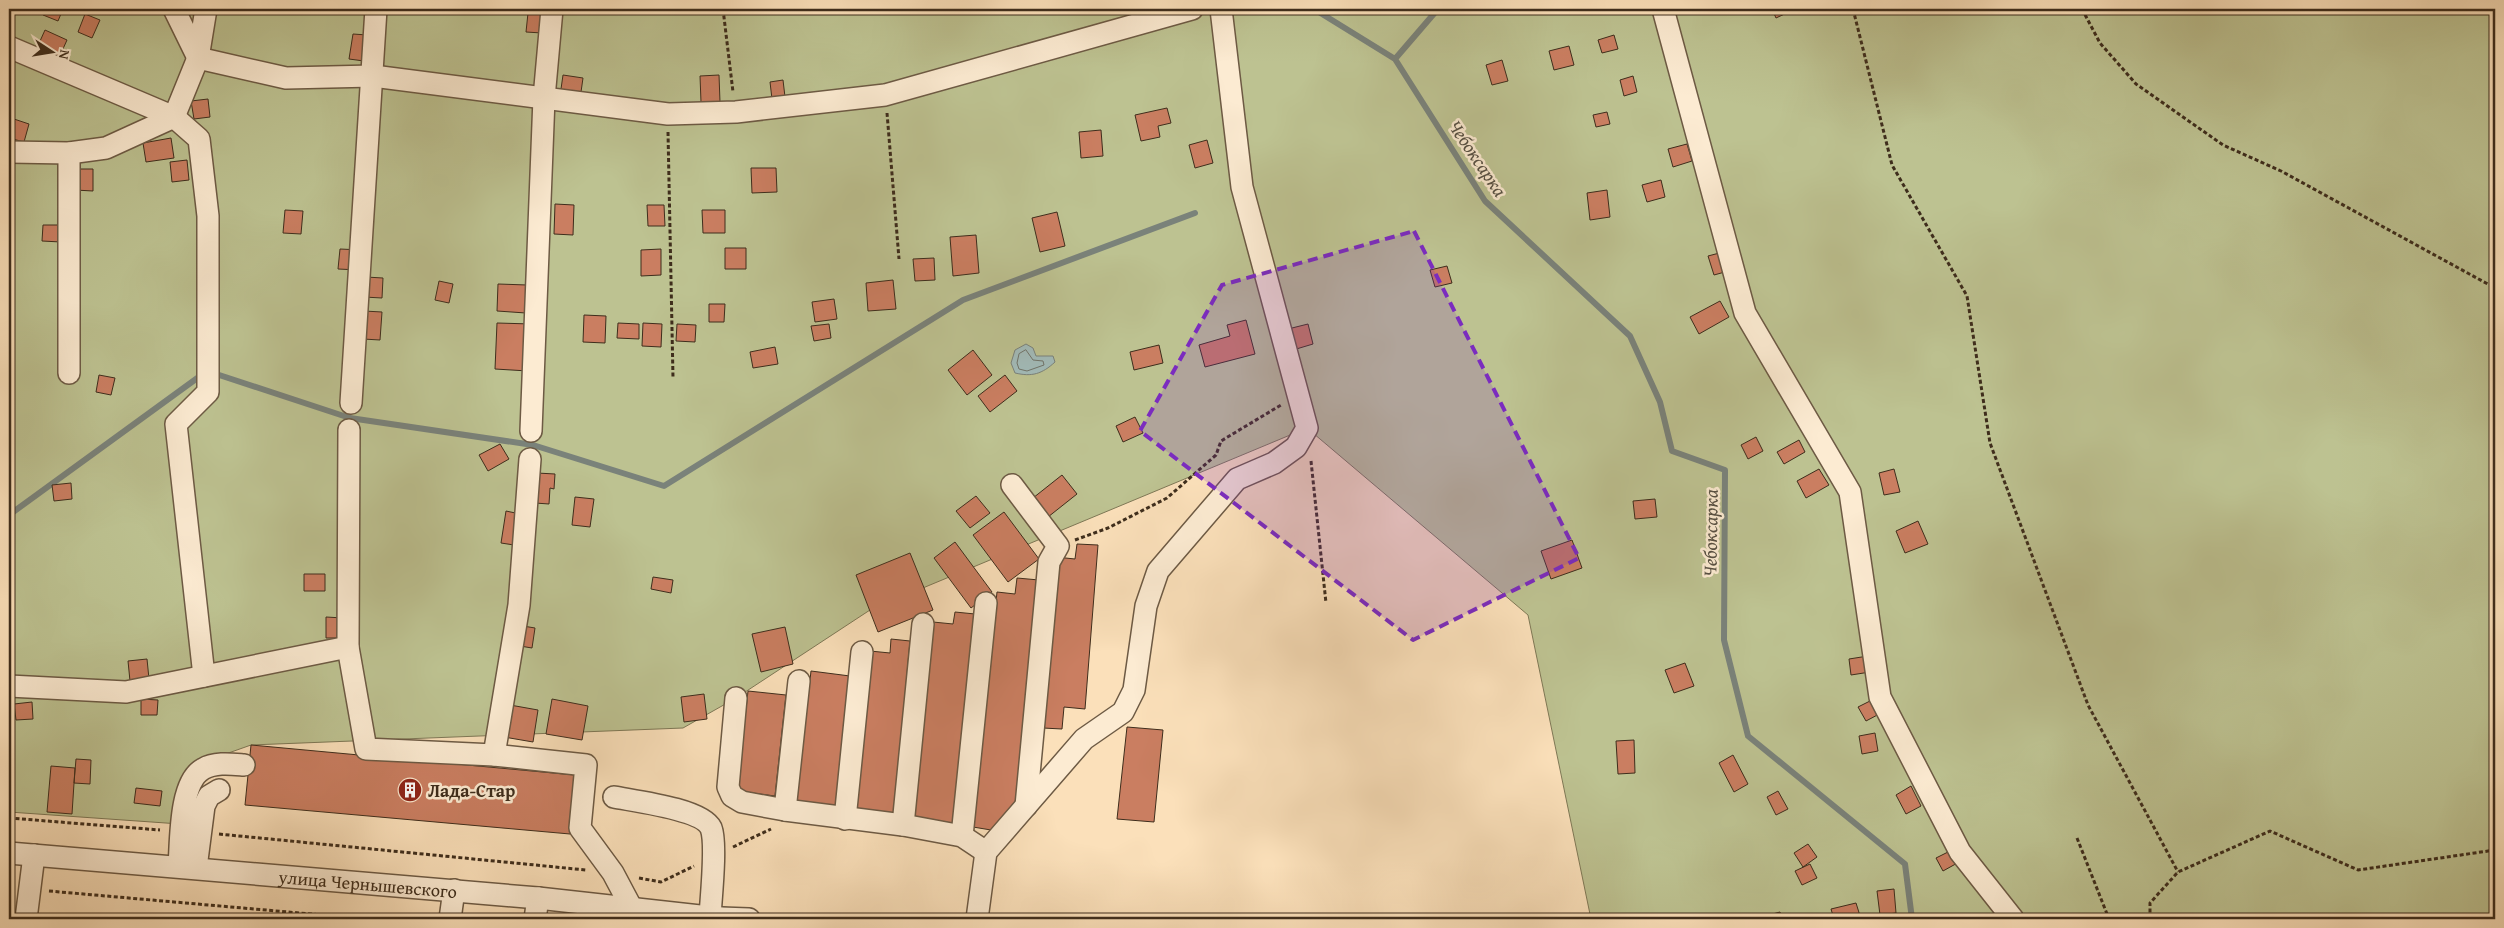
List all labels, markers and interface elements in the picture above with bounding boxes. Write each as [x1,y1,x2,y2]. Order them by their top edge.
north arrow [28,28,78,78]
text: N [54,48,75,62]
water label: Чебоксарка [1442,114,1514,202]
water label: Чебоксарка [1695,489,1725,577]
building icon: Лада-Стар [397,777,423,803]
place label: Лада-Стар [428,777,515,804]
street label: улица Чернышевского [276,862,458,905]

